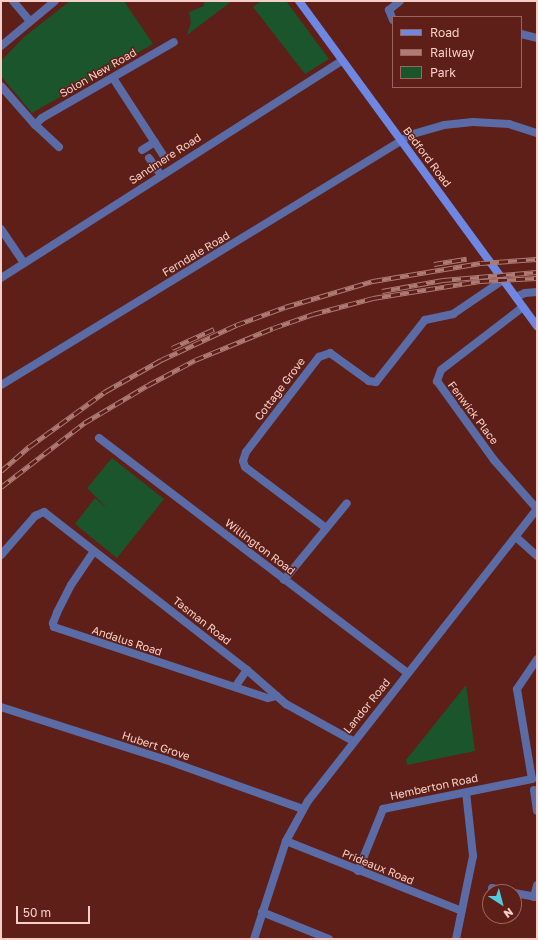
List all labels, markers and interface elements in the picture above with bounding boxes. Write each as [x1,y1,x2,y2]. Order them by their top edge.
legend [392,16,522,88]
text: Road [430,25,459,40]
text: Railway [430,45,475,60]
street label: Solon New Road [57,46,139,100]
text: Park [430,65,456,80]
street label: Bedford Road [400,124,454,190]
street label: Sandmere Road [127,131,203,187]
street label: Ferndale Road [160,229,232,279]
street label: Cottage Grove [252,355,308,423]
street label: Fenwick Place [445,379,501,447]
street label: Willington Road [222,516,298,578]
street label: Tasman Road [170,594,234,648]
street label: Andalus Road [90,623,164,659]
street label: Landor Road [341,676,393,736]
street label: Hubert Grove [120,729,192,763]
street label: Hemberton Road [389,771,479,803]
street label: Prideaux Road [340,847,416,887]
north arrow [482,884,522,924]
scale bar [18,898,92,924]
text: 50 m [23,905,51,920]
text: N [502,906,516,921]

